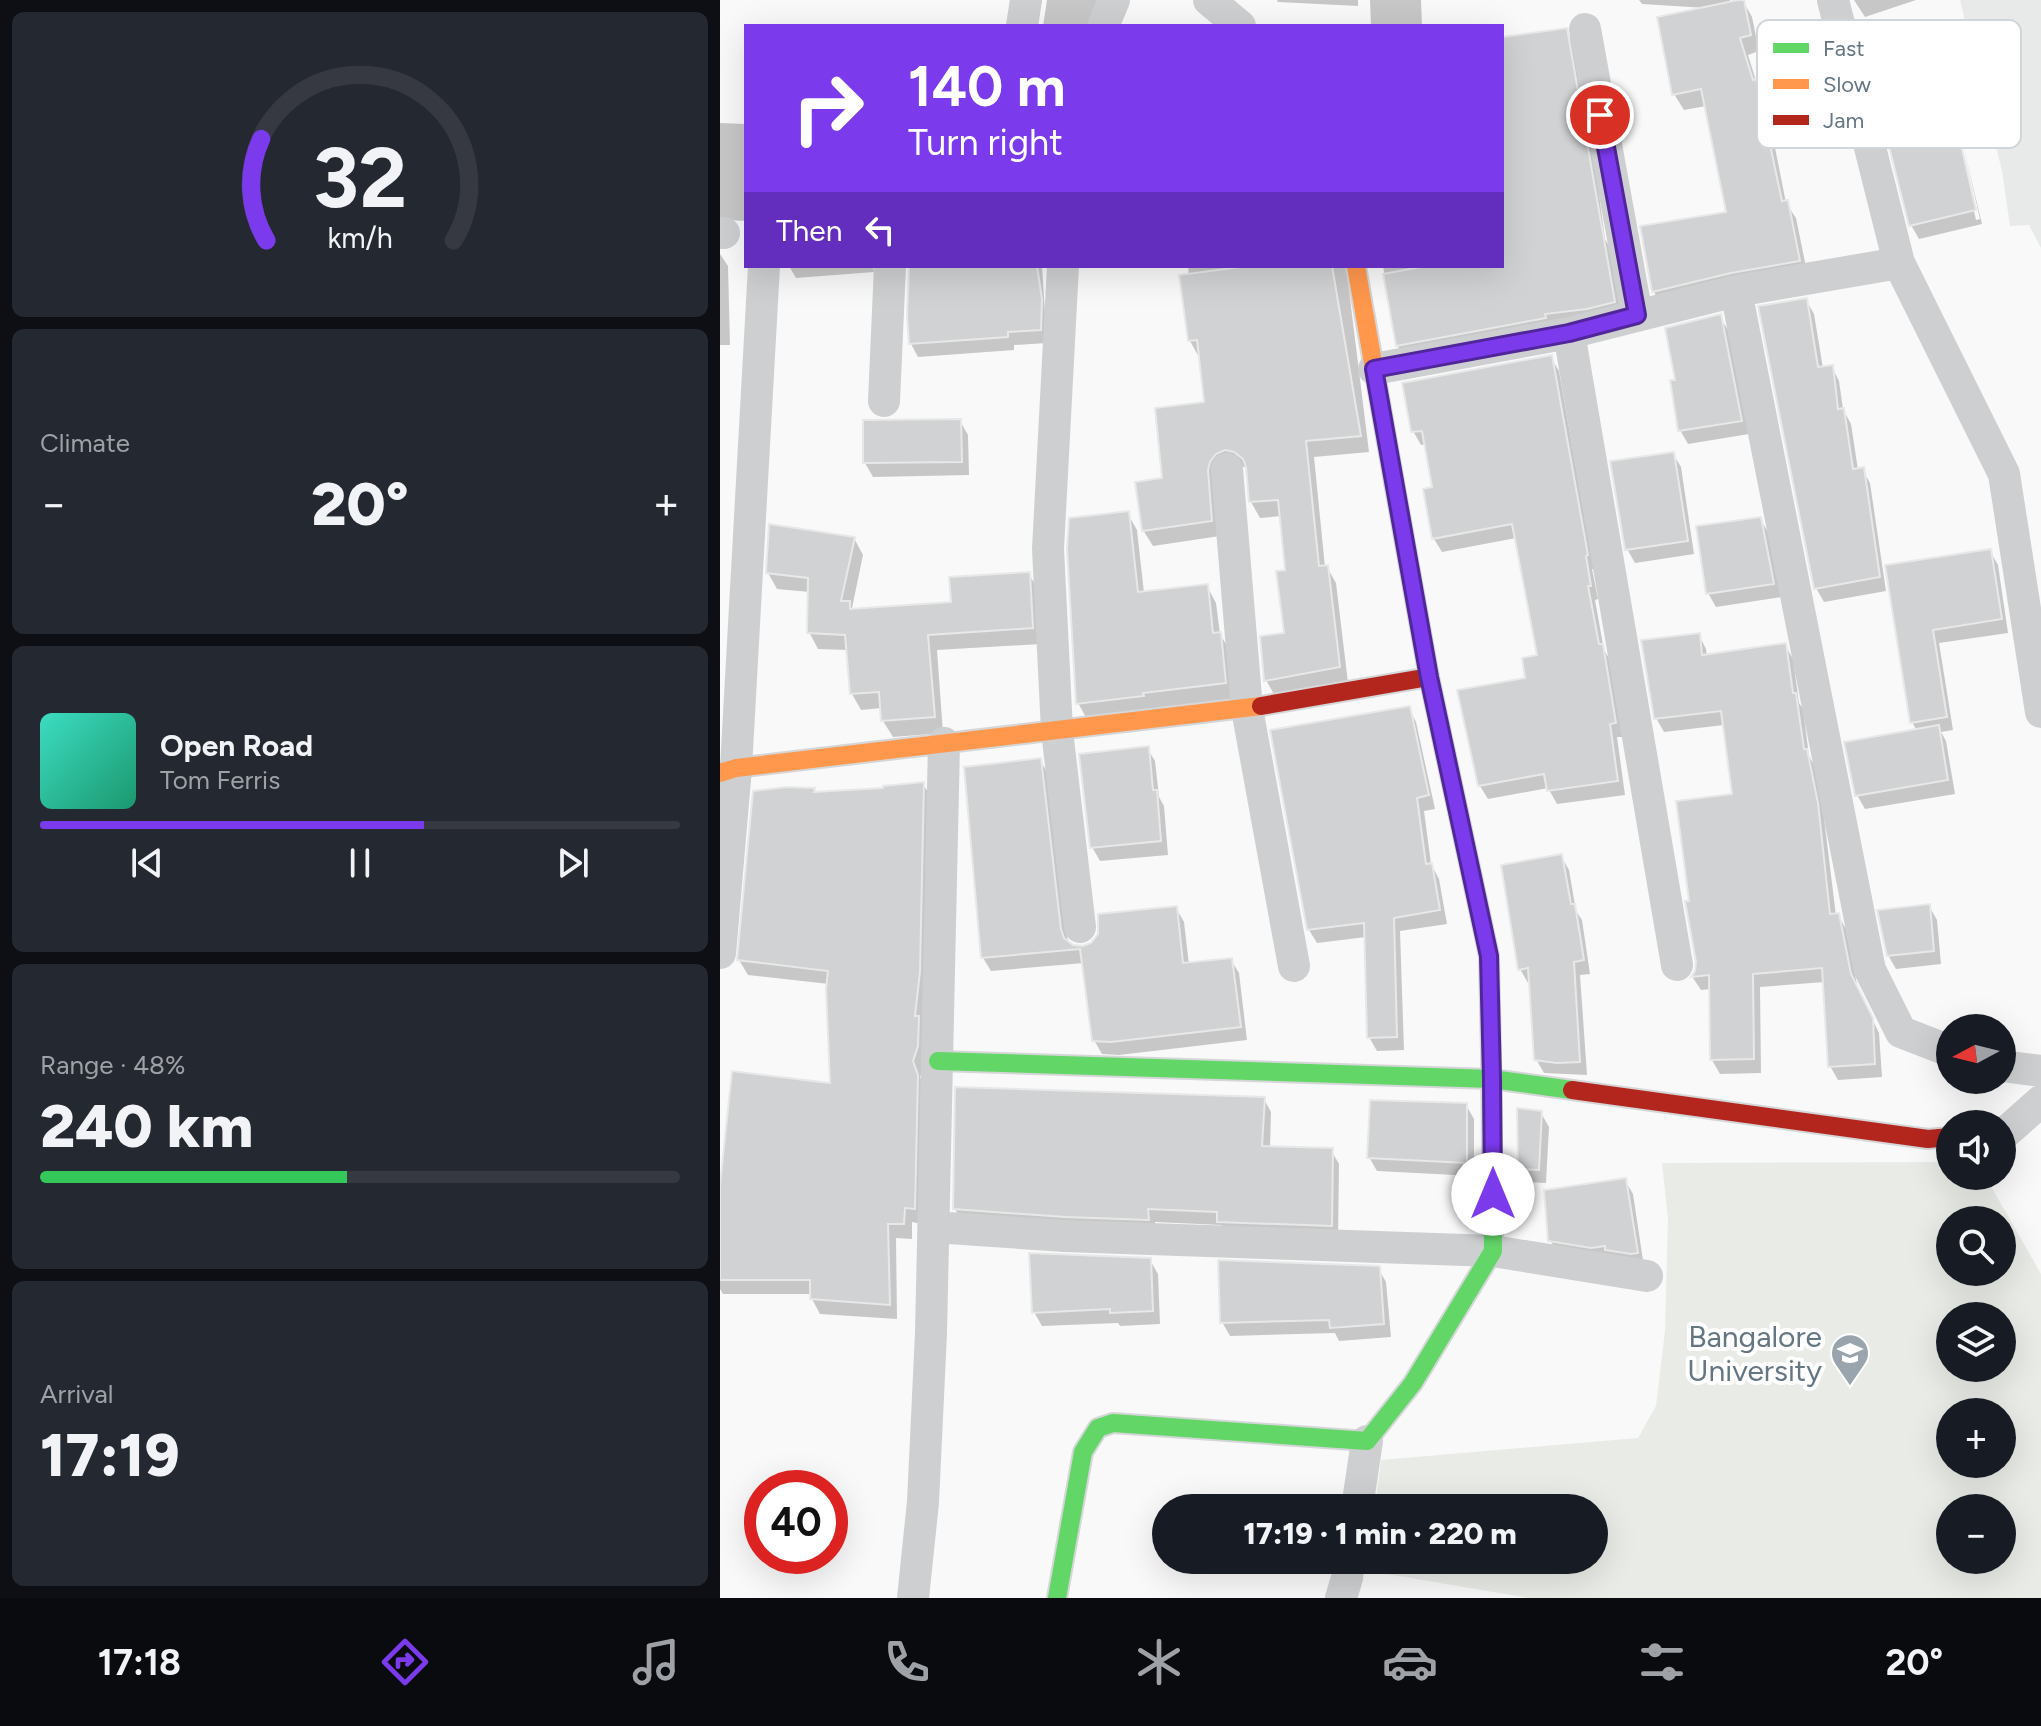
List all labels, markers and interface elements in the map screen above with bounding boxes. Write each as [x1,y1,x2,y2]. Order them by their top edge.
legend [1757,20,2021,148]
text: Fast [1823,35,1865,62]
text: 140 m [908,53,1066,120]
icon: right [776,56,880,160]
text: Slow [1823,71,1872,98]
pin [1566,81,1634,149]
icon: arrive [1578,93,1622,137]
text: Jam [1823,107,1864,134]
text: Turn right [908,121,1063,164]
text: 32 [313,127,407,227]
icon: left [858,208,902,252]
text: Then [776,212,842,249]
text: km/h [327,221,393,255]
text: Climate [40,427,130,459]
text: 20° [311,468,409,540]
text: − [40,477,67,530]
text: + [653,477,680,530]
text: Open Road [160,727,313,764]
text: Tom Ferris [160,764,280,796]
icon: previous [125,841,169,885]
icon: pause [338,841,382,885]
icon: next [551,841,595,885]
north arrow [1936,1014,2016,1094]
map controls [1936,1014,2016,1574]
text: Range · 48% [40,1049,186,1081]
text: 240 km [40,1090,253,1162]
button: sound [1936,1110,2016,1190]
position arrow [1451,1152,1535,1236]
button: search [1936,1206,2016,1286]
button: layers [1936,1302,2016,1382]
place label: Bangalore University [1687,1318,1822,1389]
school or university icon: Bangalore University [1829,1332,1871,1387]
text: Arrival [40,1378,113,1410]
button: + [1936,1398,2016,1478]
text: 17:19 [40,1419,180,1491]
speed limit sign: 40 [744,1470,848,1574]
button: − [1936,1494,2016,1574]
text: 17:19 · 1 min · 220 m [1243,1515,1517,1552]
icon: directions [377,1634,433,1690]
icon: music [628,1634,684,1690]
icon: phone [879,1634,935,1690]
icon: climate [1131,1634,1187,1690]
icon: car [1382,1634,1438,1690]
icon: filters [1634,1634,1690,1690]
text: 17:18 [98,1641,181,1684]
text: 20° [1885,1641,1943,1684]

